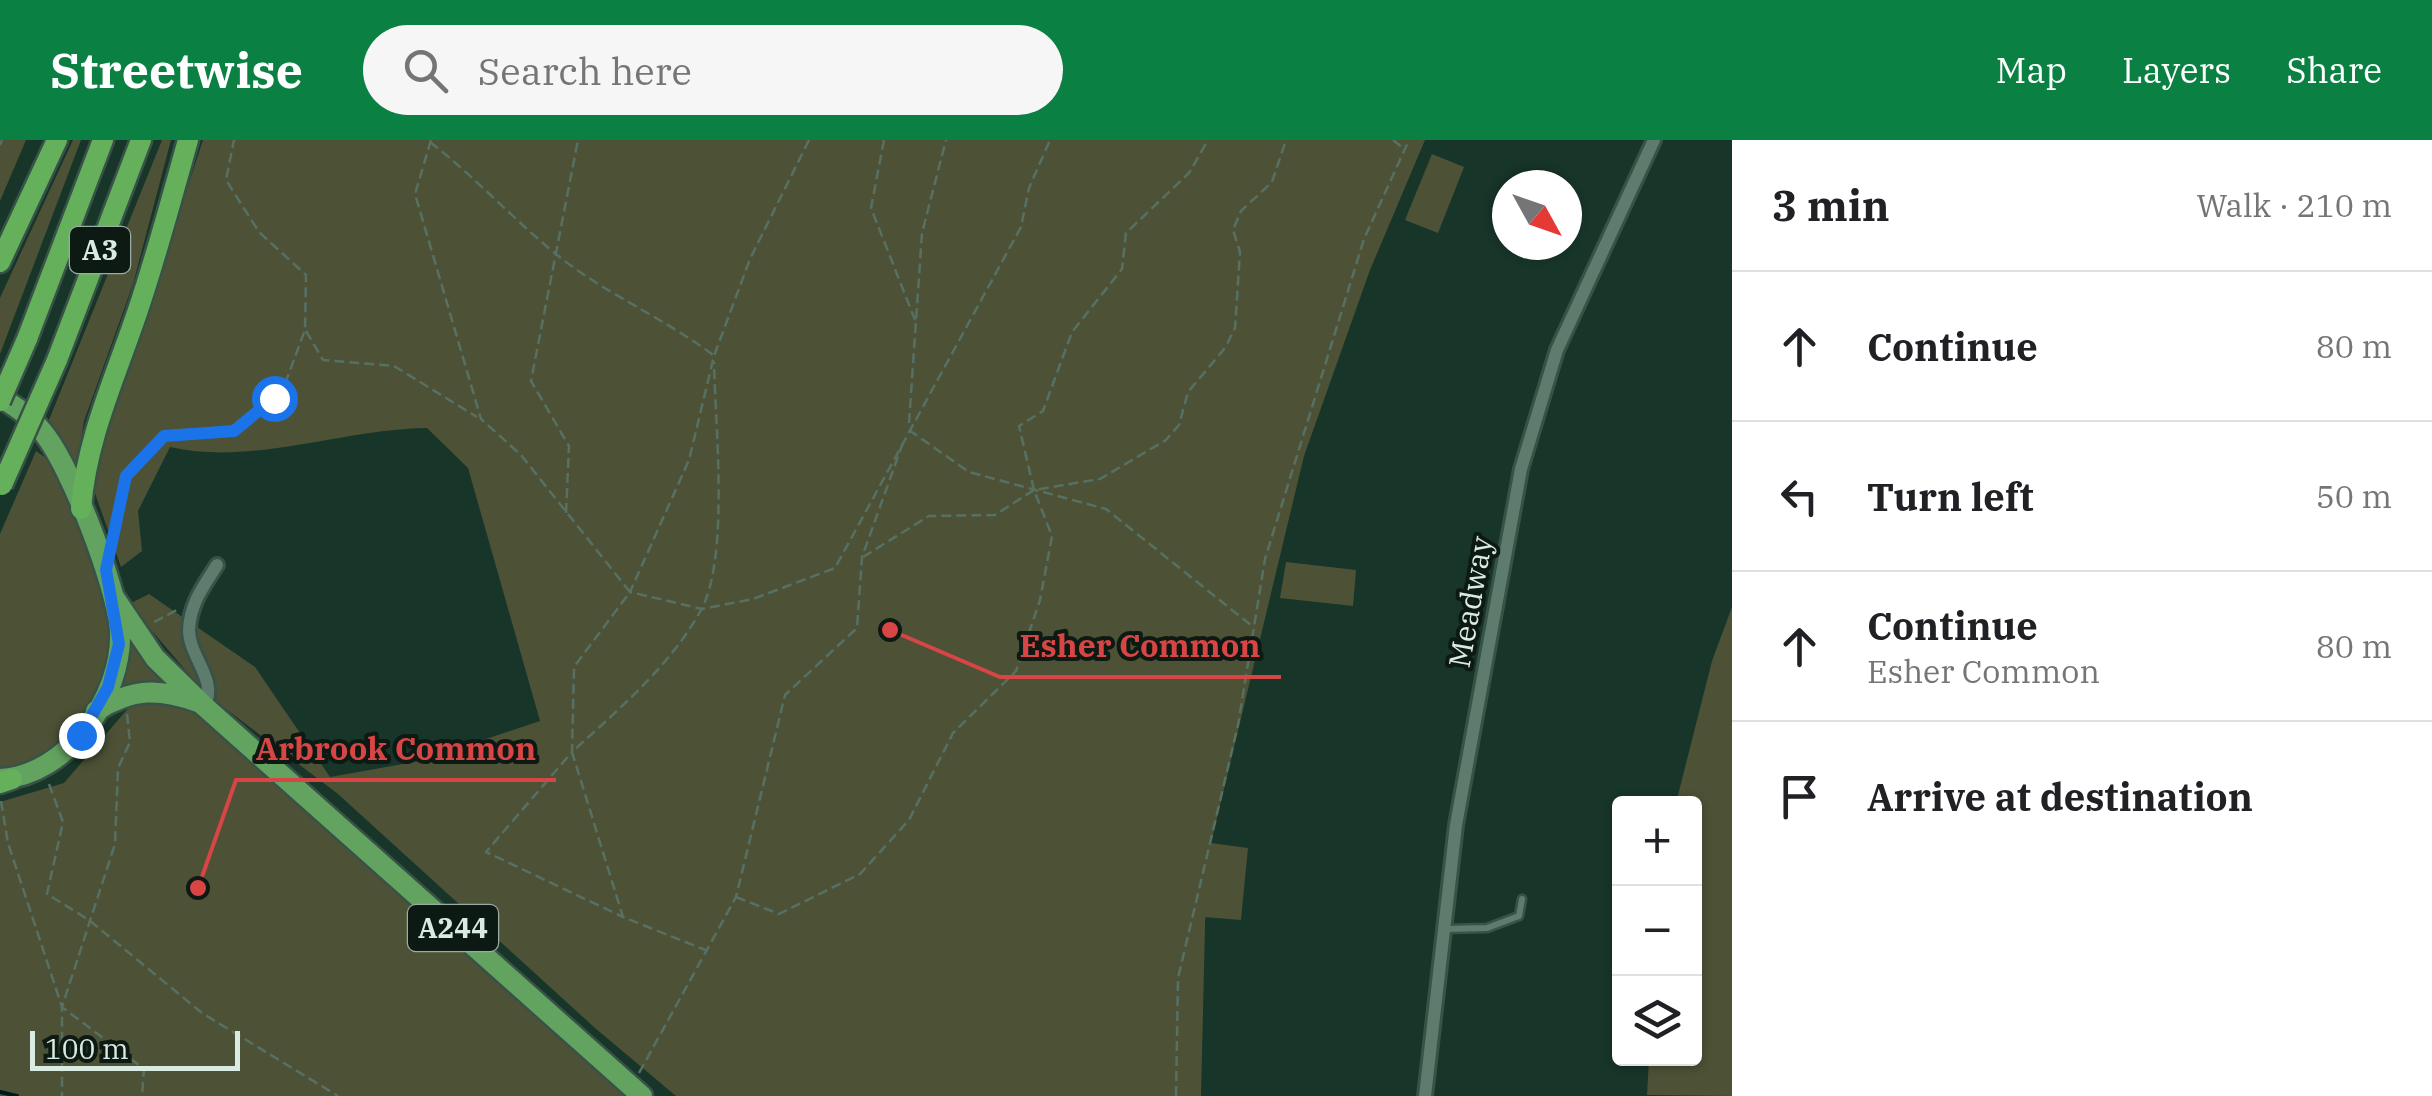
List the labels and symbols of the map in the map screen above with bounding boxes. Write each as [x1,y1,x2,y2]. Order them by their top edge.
north arrow [1492,170,1582,260]
road number: A3 [70,227,130,273]
route start [252,376,298,422]
street label: Meadway [1439,533,1500,670]
callout: Esher Common [1000,615,1281,677]
text: Esher Common [1020,624,1261,666]
route end [59,713,105,759]
callout: Arbrook Common [236,718,556,780]
text: Arbrook Common [256,727,536,769]
road number: A244 [408,905,498,951]
scale bar [30,1026,240,1070]

